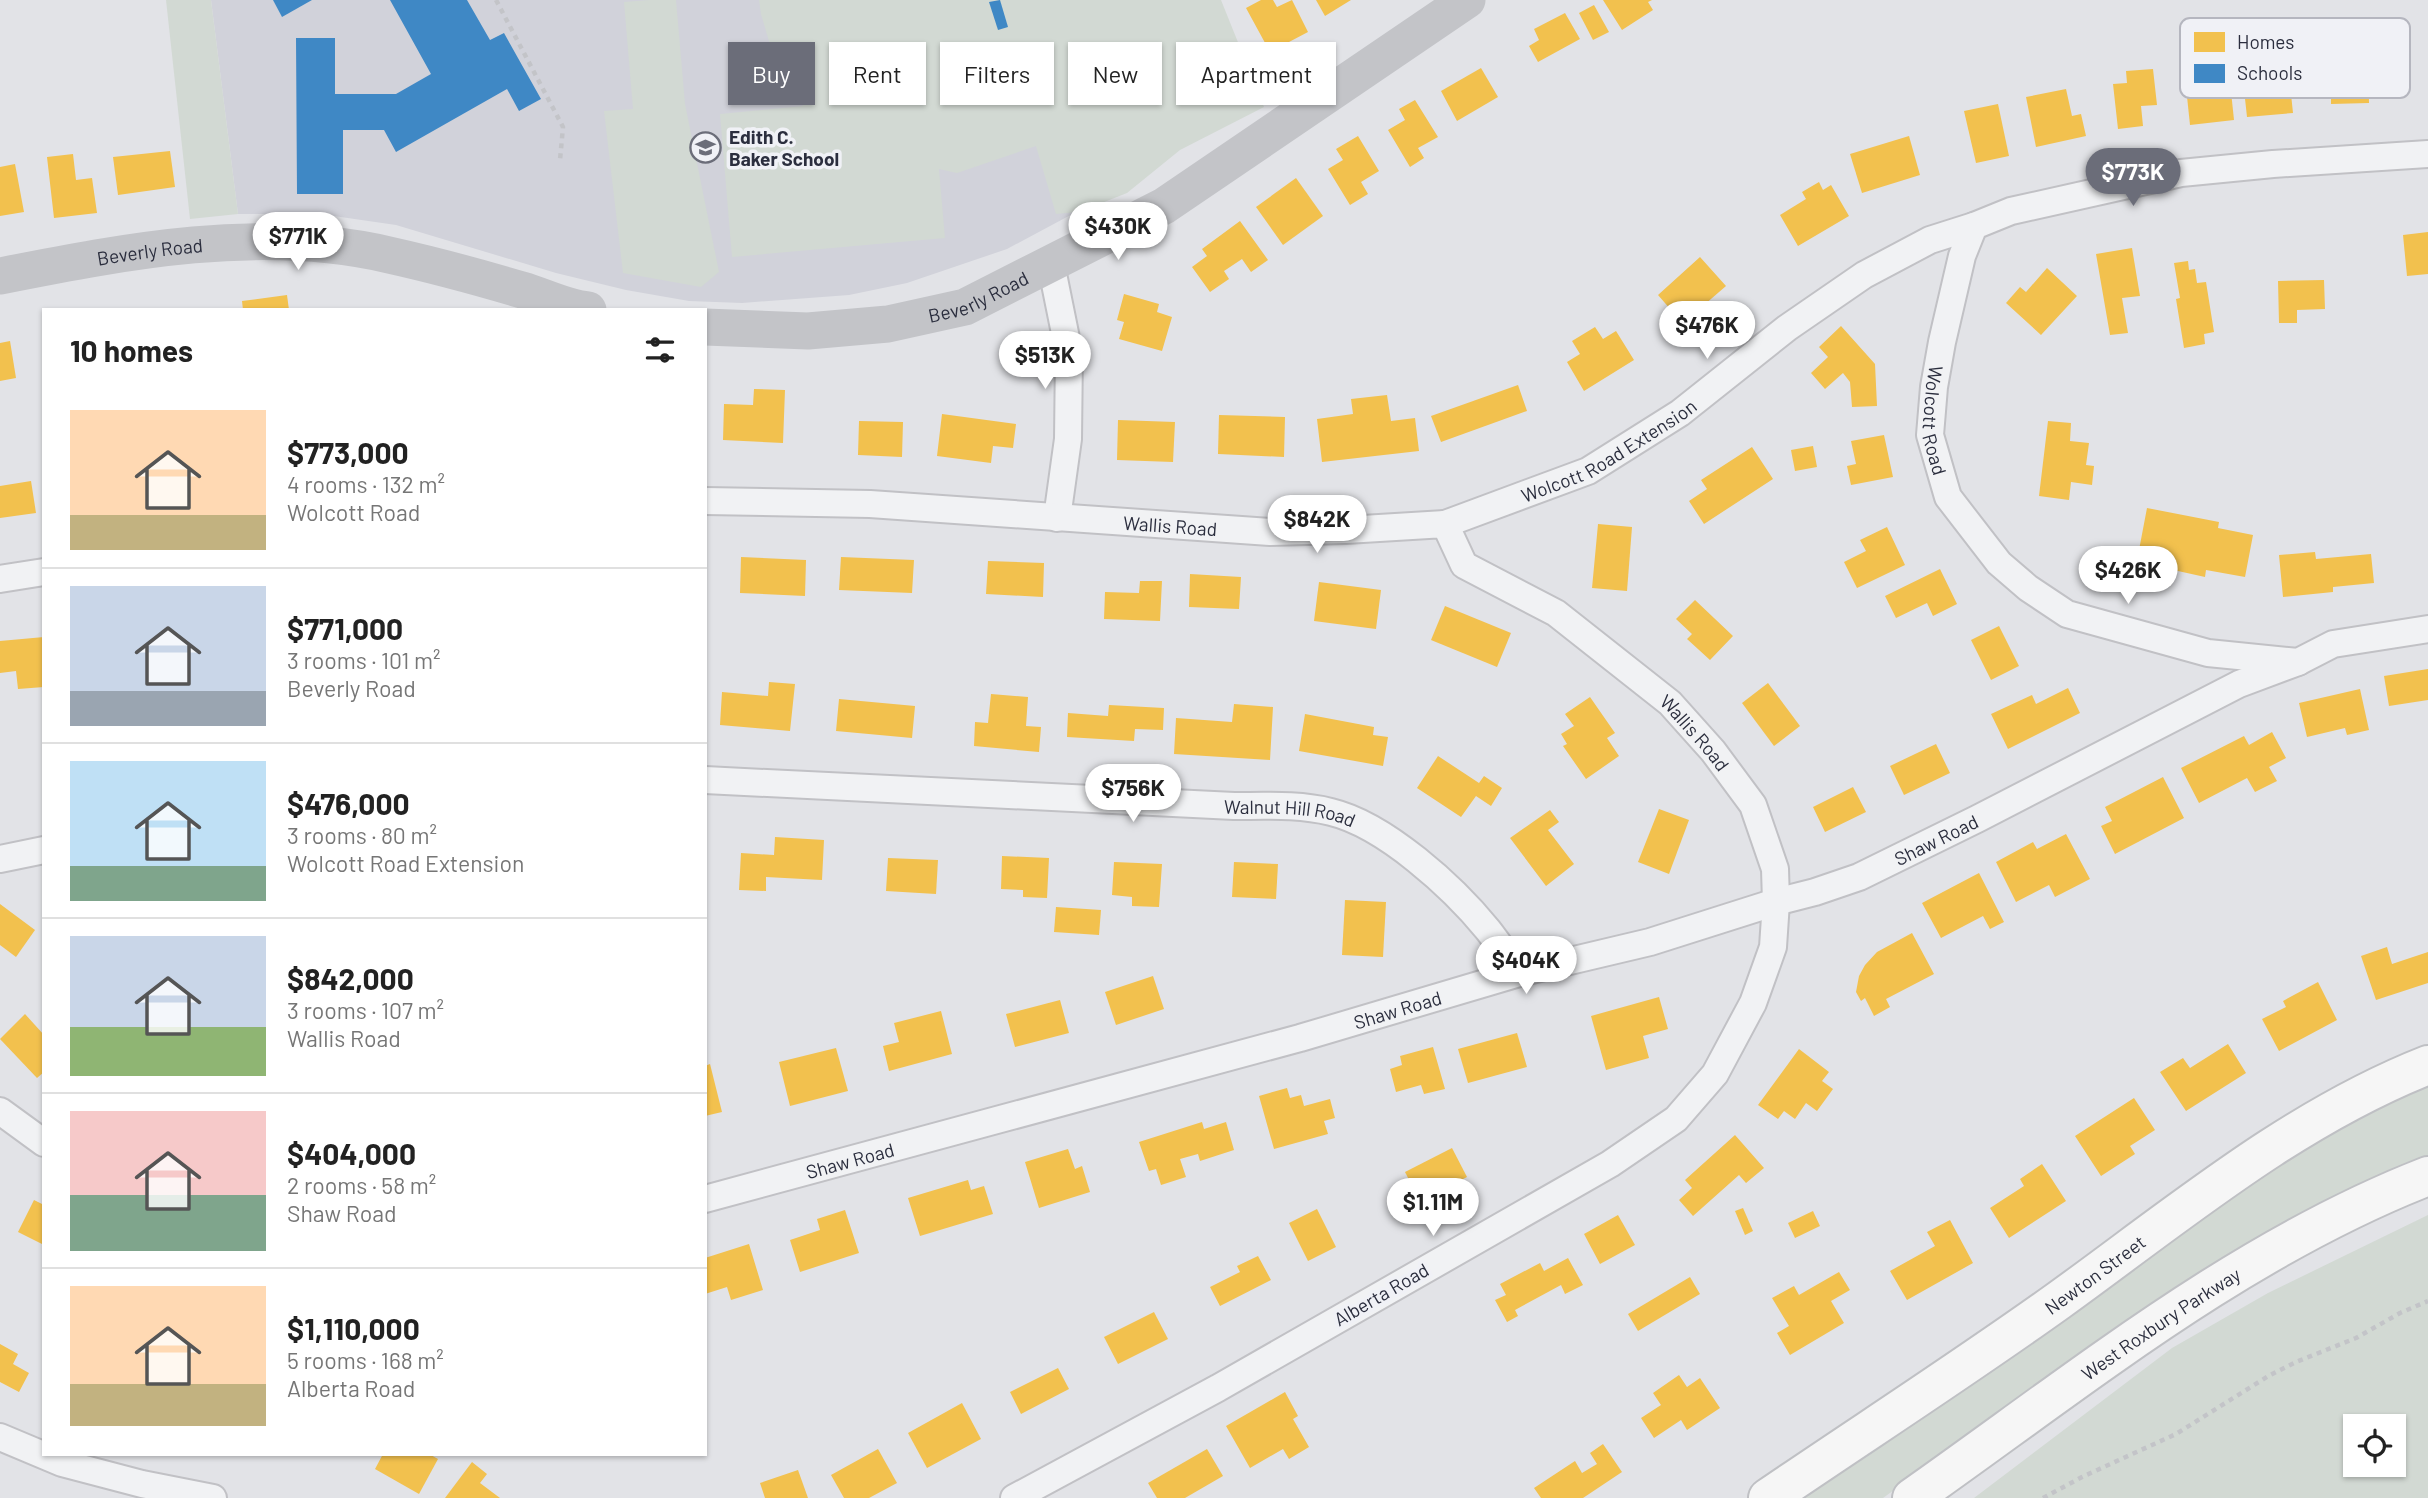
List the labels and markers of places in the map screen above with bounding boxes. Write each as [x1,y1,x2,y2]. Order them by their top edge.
place label: Edith C. Baker School [729,125,839,170]
school or university icon: Edith C. Baker School [689,130,723,164]
pin: $773K [2084,148,2182,208]
pin: $430K [1069,202,1167,262]
pin: $771K [249,212,347,272]
pin: $476K [1658,302,1756,361]
pin: $513K [996,332,1094,391]
pin: $842K [1268,496,1366,555]
pin: $426K [2079,546,2177,606]
pin: $756K [1084,764,1182,824]
pin: $404K [1477,936,1575,996]
pin: $1.11M [1376,1178,1490,1238]

